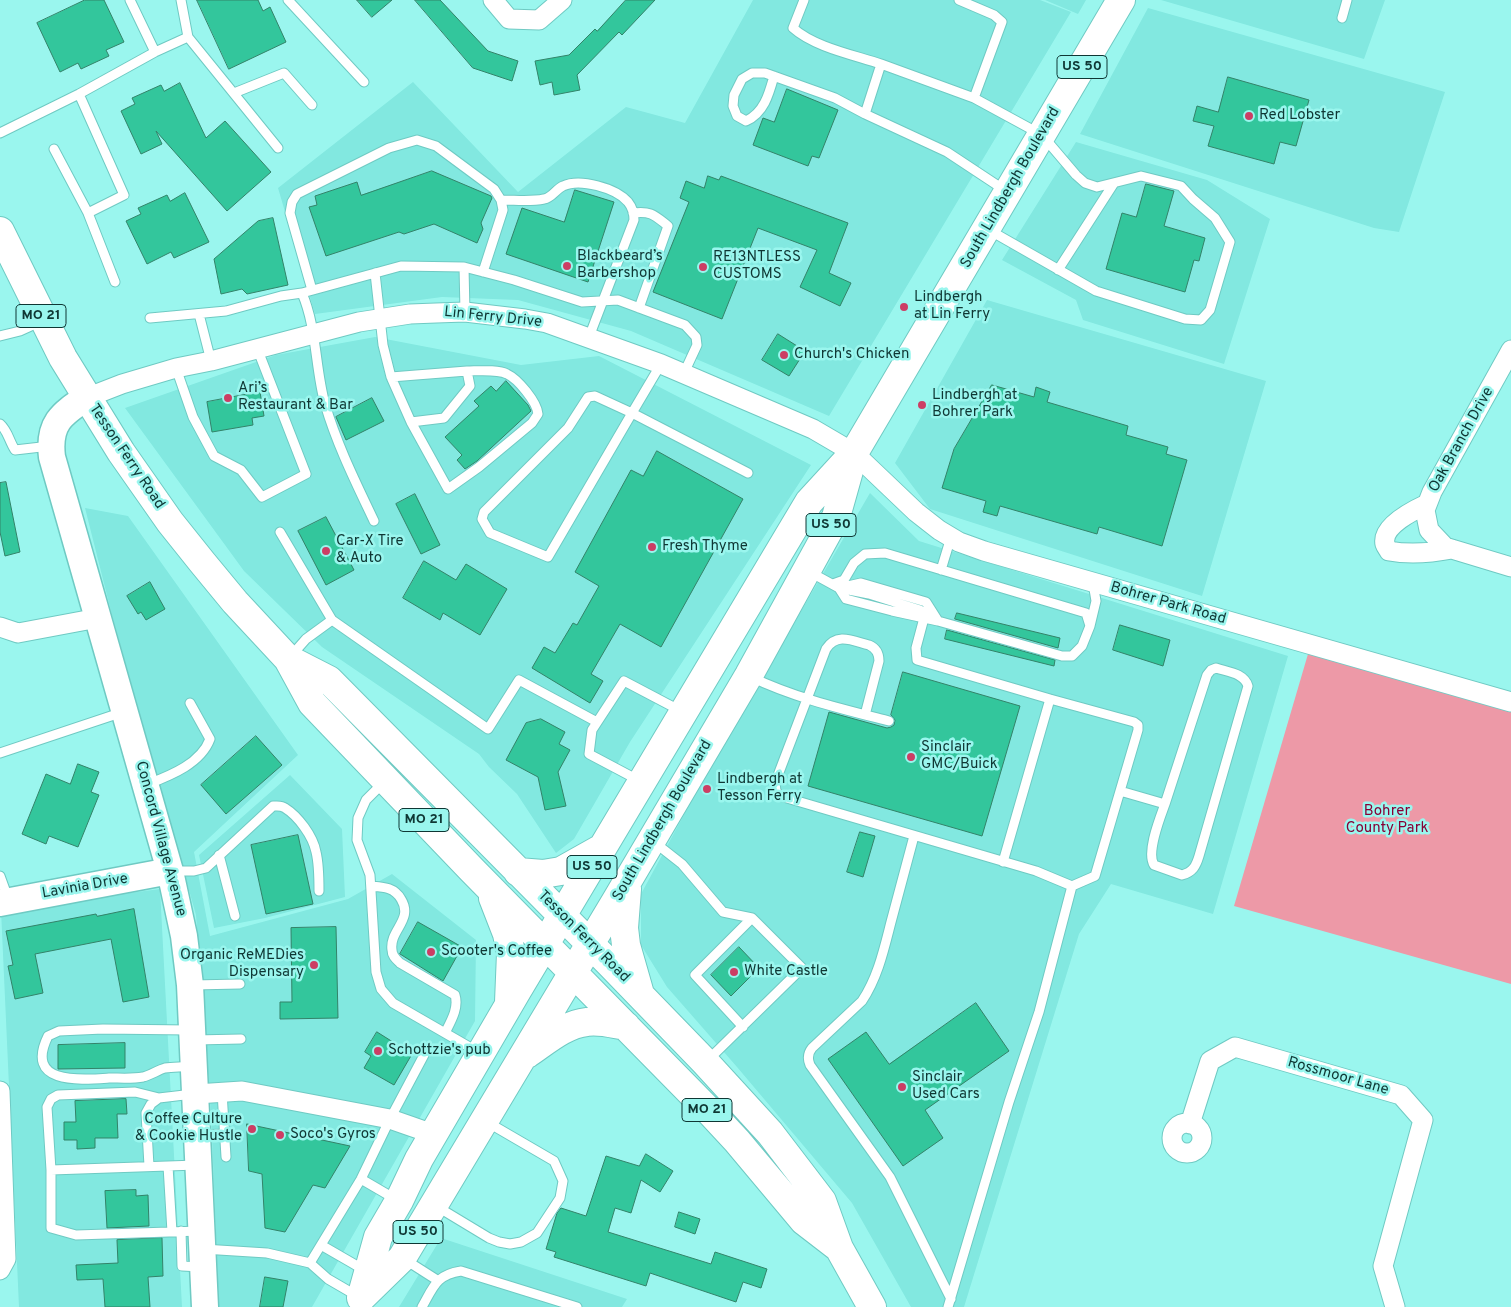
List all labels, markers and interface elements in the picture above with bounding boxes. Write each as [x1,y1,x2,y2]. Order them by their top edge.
road number: US 50 [1057,56,1107,78]
street label: South Lindbergh Boulevard [958,104,1064,272]
place label: Red Lobster [1259,107,1340,125]
marker: Red Lobster [1243,110,1255,122]
place label: Blackbeard’s Barbershop [577,248,663,283]
place label: RE13NTLESS CUSTOMS [713,249,801,284]
marker: Blackbeard’s Barbershop [561,260,573,272]
marker: RE13NTLESS CUSTOMS [697,261,709,273]
place label: Lindbergh at Lin Ferry [914,289,990,324]
marker: Lindbergh at Lin Ferry [898,301,910,313]
road number: MO 21 [16,304,66,328]
street label: Lin Ferry Drive [443,304,543,332]
place label: Church's Chicken [794,346,910,364]
marker: Church's Chicken [778,349,790,361]
place label: Ari’s Restaurant & Bar [238,380,353,415]
street label: Oak Branch Drive [1426,384,1498,496]
place label: Lindbergh at Bohrer Park [932,387,1017,422]
marker: Ari’s Restaurant & Bar [222,392,234,404]
marker: Lindbergh at Bohrer Park [916,399,928,411]
street label: Tesson Ferry Road [84,401,168,513]
road number: US 50 [806,514,856,536]
place label: Car-X Tire & Auto [336,533,404,568]
place label: Fresh Thyme [662,538,748,556]
marker: Fresh Thyme [646,541,658,553]
marker: Car-X Tire & Auto [320,545,332,557]
street label: Bohrer Park Road [1108,579,1228,629]
street label: South Lindbergh Boulevard [610,737,716,905]
place label: Sinclair GMC/Buick [921,739,998,774]
marker: Sinclair GMC/Buick [905,751,917,763]
street label: Concord Village Avenue [131,760,189,918]
place label: Lindbergh at Tesson Ferry [717,771,802,806]
marker: Lindbergh at Tesson Ferry [701,783,713,795]
park label: Bohrer County Park [1346,803,1428,838]
road number: MO 21 [399,808,449,832]
road number: US 50 [567,856,617,879]
street label: Lavinia Drive [41,871,129,903]
street label: Tesson Ferry Road [533,887,633,987]
place label: Scooter's Coffee [441,943,552,961]
marker: Scooter's Coffee [425,946,437,958]
place label: Organic ReMEDies Dispensary [180,947,304,982]
marker: Organic ReMEDies Dispensary [308,959,320,971]
place label: White Castle [744,963,828,981]
marker: White Castle [728,966,740,978]
place label: Schottzie's pub [388,1042,491,1060]
marker: Schottzie's pub [372,1045,384,1057]
street label: Rossmoor Lane [1285,1054,1391,1100]
place label: Sinclair Used Cars [912,1069,980,1104]
marker: Sinclair Used Cars [896,1081,908,1093]
road number: MO 21 [682,1098,732,1122]
place label: Coffee Culture & Cookie Hustle [135,1111,242,1146]
marker: Coffee Culture & Cookie Hustle [246,1123,258,1135]
place label: Soco's Gyros [290,1126,376,1144]
marker: Soco's Gyros [274,1129,286,1141]
road number: US 50 [393,1220,443,1244]

